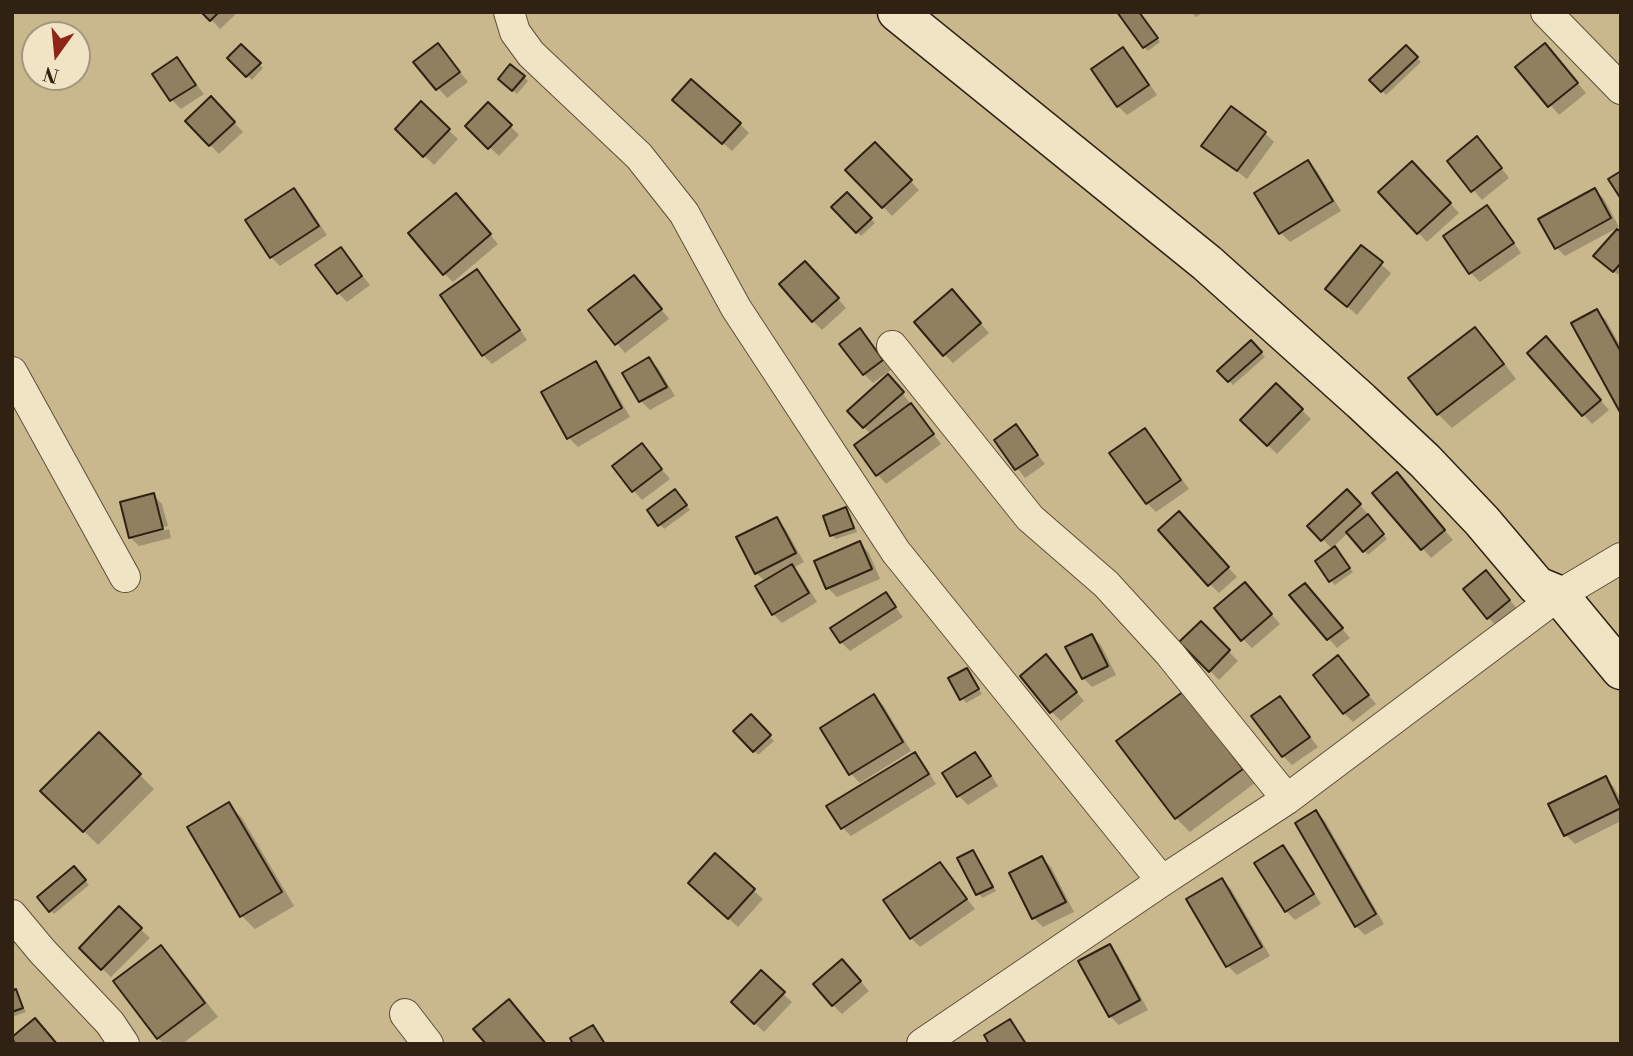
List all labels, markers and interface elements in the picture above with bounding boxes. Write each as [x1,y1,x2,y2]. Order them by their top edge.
north arrow [21,21,91,91]
text: N [41,61,61,88]

